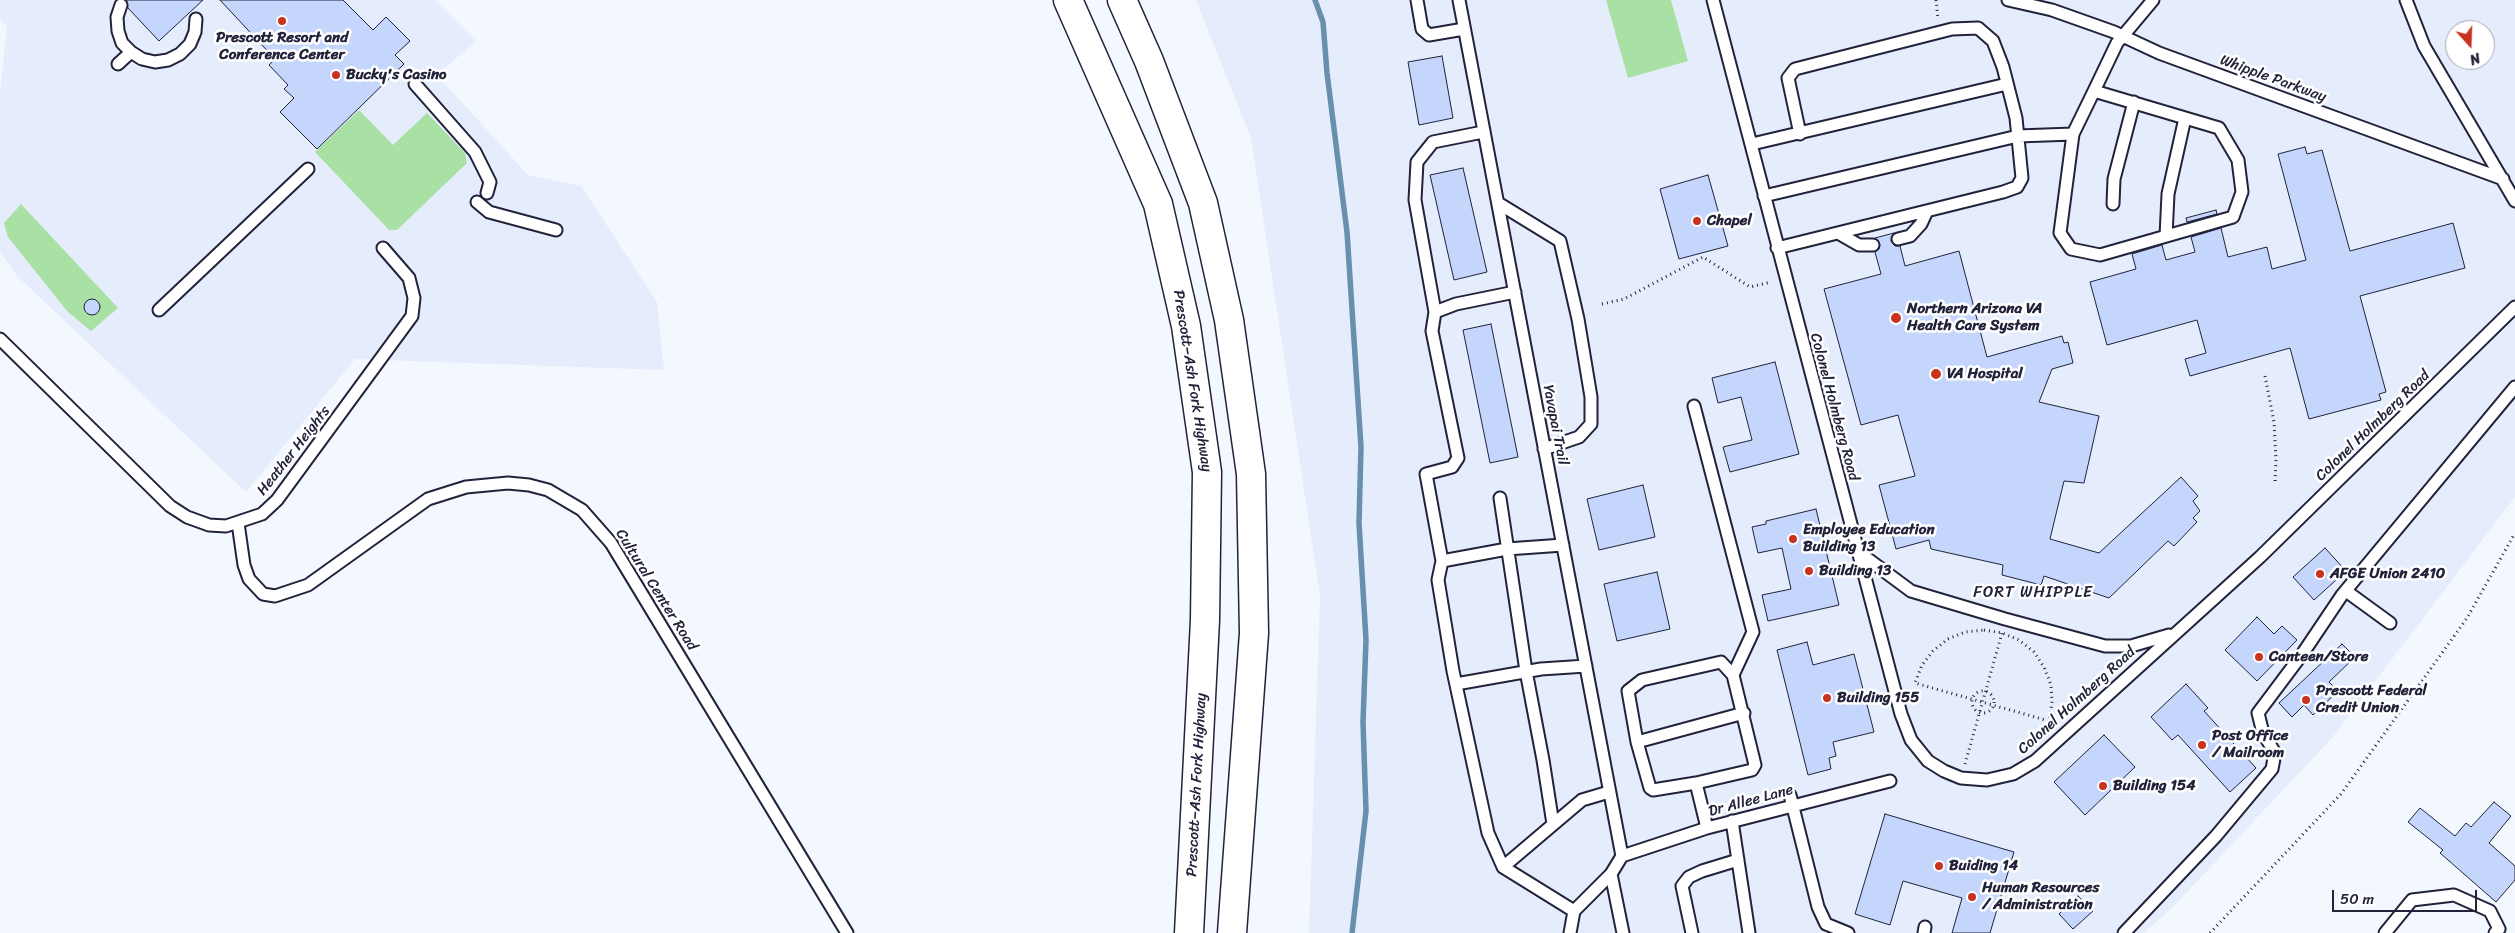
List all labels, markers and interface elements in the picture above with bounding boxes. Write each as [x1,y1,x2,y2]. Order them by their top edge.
marker: Prescott Resort and Conference Center [276,15,288,27]
north arrow [2445,20,2495,70]
place label: Prescott Resort and Conference Center [216,29,348,64]
text: N [2466,45,2484,72]
street label: Whipple Parkway [2217,51,2329,107]
place label: Bucky's Casino [346,66,446,84]
marker: Bucky's Casino [330,69,342,81]
place label: Chapel [1707,212,1752,230]
marker: Chapel [1691,215,1703,227]
street label: Prescott–Ash Fork Highway [1169,289,1215,473]
place label: Northern Arizona VA Health Care System [1907,300,2042,335]
marker: Northern Arizona VA Health Care System [1889,311,1903,325]
street label: Colonel Holmberg Road [1806,331,1862,483]
place label: VA Hospital [1947,365,2022,383]
marker: VA Hospital [1929,367,1943,381]
street label: Colonel Holmberg Road [2312,367,2434,485]
street label: Yavapai Trail [1538,383,1572,467]
street label: Heather Heights [254,403,334,499]
place label: Employee Education Building 13 [1803,521,1934,556]
street label: Cultural Center Road [611,526,701,654]
marker: Employee Education Building 13 [1787,533,1799,545]
place label: Building 13 [1819,562,1891,580]
marker: Building 13 [1803,565,1815,577]
place label: AFGE Union 2410 [2330,565,2445,583]
marker: AFGE Union 2410 [2314,568,2326,580]
district label: FORT WHIPPLE [1972,583,2094,603]
street label: Colonel Holmberg Road [2015,643,2139,759]
place label: Canteen/Store [2269,648,2369,666]
marker: Canteen/Store [2253,651,2265,663]
place label: Prescott Federal Credit Union [2316,682,2427,717]
place label: Building 155 [1837,689,1919,707]
marker: Building 155 [1821,692,1833,704]
street label: Prescott–Ash Fork Highway [1183,693,1211,877]
marker: Prescott Federal Credit Union [2300,694,2312,706]
place label: Post Office / Mailroom [2212,727,2288,762]
marker: Post Office / Mailroom [2196,739,2208,751]
place label: Building 154 [2113,777,2196,795]
marker: Building 154 [2097,780,2109,792]
street label: Dr Allee Lane [1707,781,1795,821]
place label: Buiding 14 [1949,857,2018,875]
marker: Buiding 14 [1933,860,1945,872]
place label: Human Resources / Administration [1982,879,2099,914]
scale bar [2335,880,2480,912]
text: 50 m [2340,886,2374,912]
marker: Human Resources / Administration [1966,891,1978,903]

